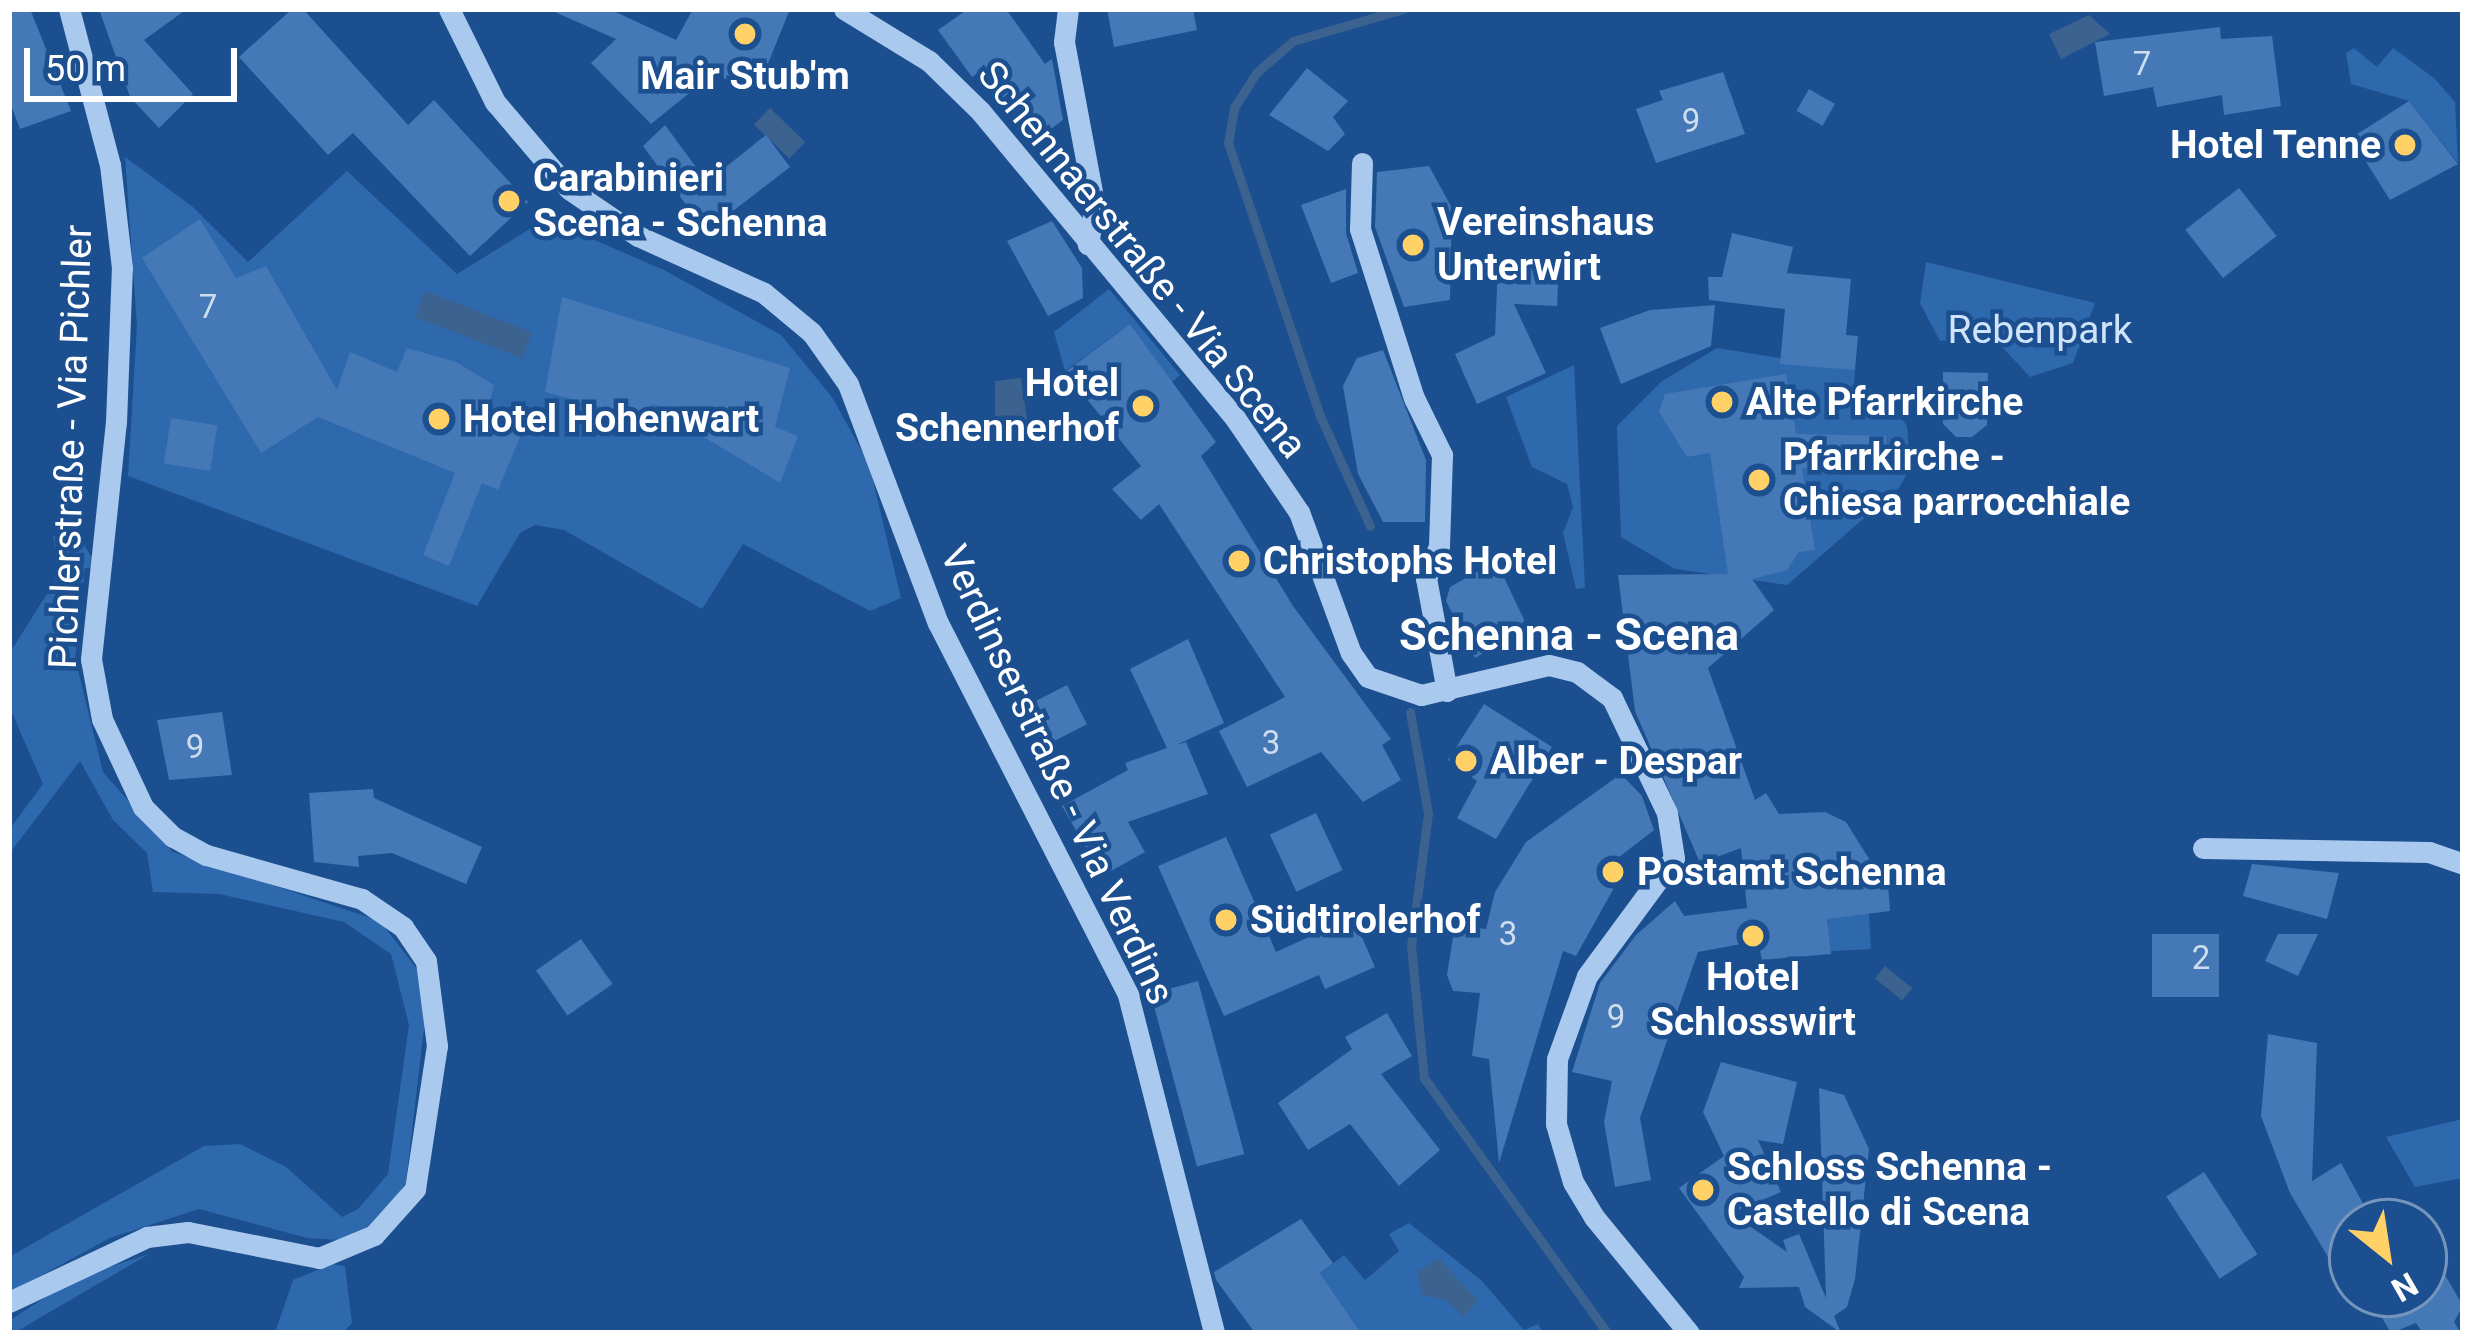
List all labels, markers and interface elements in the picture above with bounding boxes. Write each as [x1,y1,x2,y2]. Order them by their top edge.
marker: Mair Stub'm [732,21,758,47]
scale bar [30,24,243,98]
house number: 7 [2133,44,2151,84]
text: 50 m [45,48,126,90]
street label: Schennaerstraße - Via Scena [968,52,1316,468]
place label: Mair Stub'm [640,53,850,99]
house number: 9 [1682,101,1700,141]
place label: Hotel Tenne [2169,122,2381,168]
marker: Hotel Tenne [2392,132,2418,158]
place label: Carabinieri Scena - Schenna [533,156,828,247]
marker: Carabinieri Scena - Schenna [496,188,522,214]
place label: Vereinshaus Unterwirt [1437,200,1654,291]
street label: Pichlerstraße - Via Pichler [40,224,102,670]
marker: Vereinshaus Unterwirt [1400,232,1426,258]
house number: 7 [199,287,217,327]
park label: Rebenpark [1948,307,2132,353]
place label: Hotel Schennerhof [895,361,1119,452]
place label: Alte Pfarrkirche [1746,379,2023,425]
marker: Alte Pfarrkirche [1709,389,1735,415]
marker: Hotel Schennerhof [1130,393,1156,419]
place label: Hotel Hohenwart [463,396,759,442]
marker: Hotel Hohenwart [426,406,452,432]
place label: Pfarrkirche - Chiesa parrocchiale [1783,435,2130,526]
marker: Pfarrkirche - Chiesa parrocchiale [1746,467,1772,493]
street label: Verdinserstraße - Via Verdins [930,538,1184,1012]
place label: Christophs Hotel [1263,538,1557,584]
marker: Christophs Hotel [1226,548,1252,574]
district label: Schenna - Scena [1399,608,1739,662]
house number: 3 [1262,723,1280,763]
house number: 9 [186,727,204,767]
place label: Alber - Despar [1490,738,1742,784]
marker: Alber - Despar [1453,748,1479,774]
place label: Postamt Schenna [1637,849,1947,895]
marker: Postamt Schenna [1600,859,1626,885]
place label: Südtirolerhof [1250,897,1481,943]
marker: Südtirolerhof [1213,907,1239,933]
house number: 3 [1499,914,1517,954]
marker: Hotel Schlosswirt [1740,923,1766,949]
house number: 2 [2192,938,2210,978]
place label: Hotel Schlosswirt [1650,955,1856,1046]
house number: 9 [1607,997,1625,1037]
place label: Schloss Schenna - Castello di Scena [1727,1145,2052,1236]
marker: Schloss Schenna - Castello di Scena [1690,1177,1716,1203]
north arrow [2328,1198,2448,1318]
text: N [2385,1264,2425,1310]

